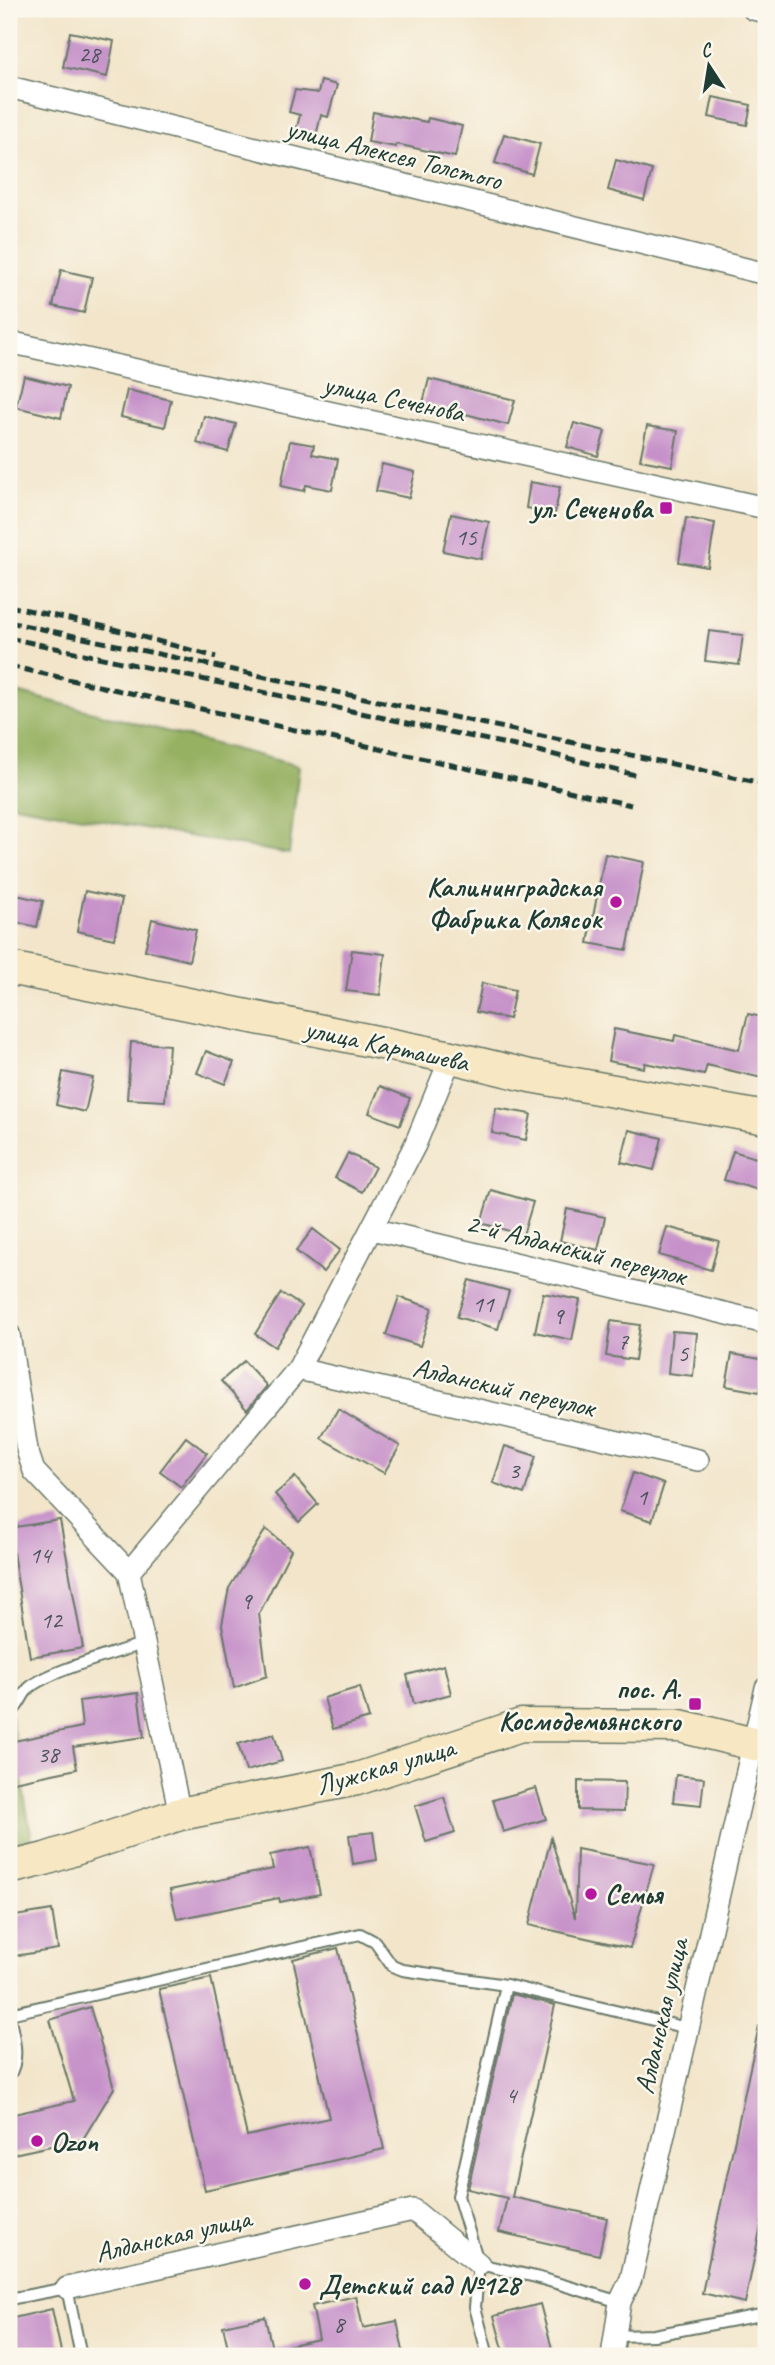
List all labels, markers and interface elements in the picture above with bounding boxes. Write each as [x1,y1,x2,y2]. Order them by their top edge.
north arrow [674,32,744,102]
text: С [699,37,715,63]
house number: 28 [78,39,102,69]
street label: улица Алексея Толстого [281,110,507,198]
street label: улица Сеченова [318,366,469,430]
place label: ул. Сеченова [528,491,654,526]
marker: ул. Сеченова [658,500,674,516]
house number: 15 [455,522,478,552]
place label: Калининградская Фабрика Колясок [427,869,604,936]
marker: Калининградская Фабрика Колясок [608,894,624,910]
street label: улица Карташева [300,1010,474,1080]
street label: 2-й Алданский переулок [462,1205,692,1294]
house number: 11 [472,1289,495,1319]
house number: 9 [553,1301,566,1331]
house number: 7 [618,1326,630,1356]
house number: 5 [678,1338,690,1368]
street label: Алданский переулок [410,1349,601,1426]
house number: 3 [509,1455,522,1485]
house number: 1 [637,1482,649,1512]
house number: 14 [29,1540,53,1570]
house number: 9 [241,1586,254,1616]
house number: 12 [40,1605,64,1635]
place label: пос. А. Космодемьянского [499,1671,683,1738]
marker: пос. А. Космодемьянского [687,1696,703,1712]
street label: Лужская улица [311,1729,461,1803]
house number: 38 [37,1739,61,1769]
place label: Семья [605,1877,664,1912]
marker: Семья [583,1886,599,1902]
street label: Алданская улица [626,1933,696,2097]
house number: 4 [506,2080,519,2110]
place label: Ozon [51,2124,99,2159]
marker: Ozon [29,2133,45,2149]
street label: Алданская улица [92,2200,256,2270]
place label: Детский сад №128 [319,2267,523,2302]
marker: Детский сад №128 [297,2276,313,2292]
house number: 8 [334,2309,347,2339]

